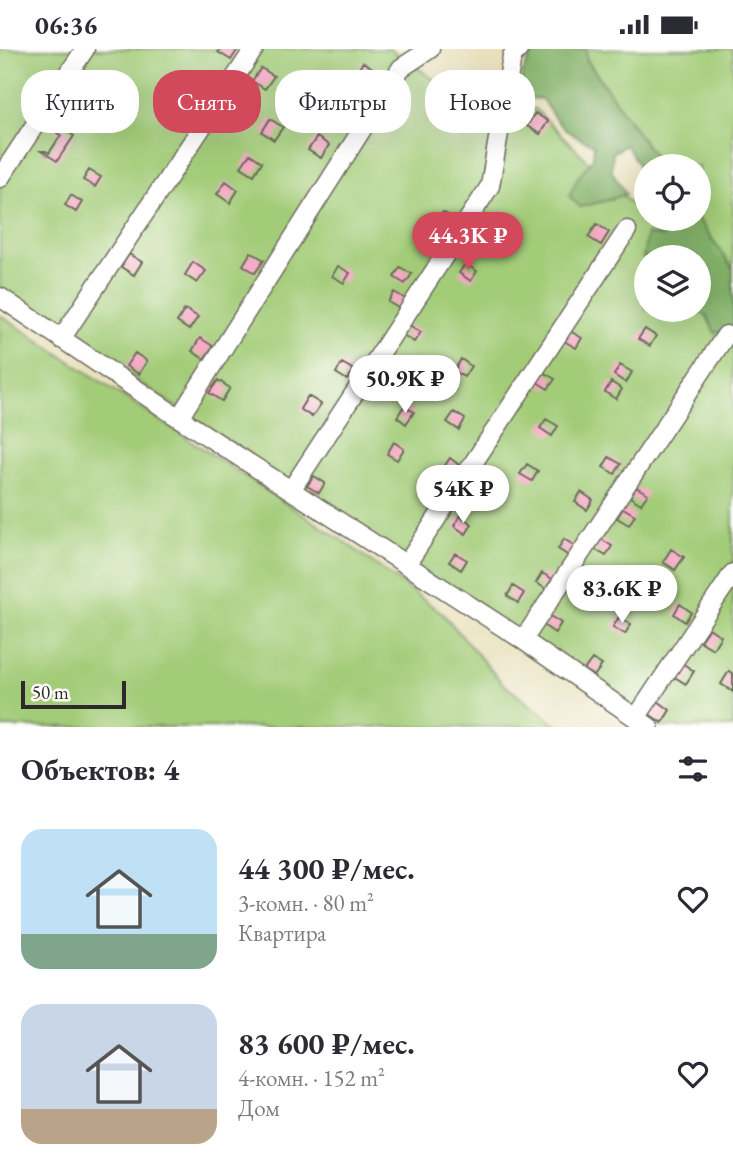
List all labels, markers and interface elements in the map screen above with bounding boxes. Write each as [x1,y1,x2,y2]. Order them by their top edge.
text: 06:36 [35,8,97,42]
chip: Купить [21,70,139,133]
chip: Снять [153,70,261,133]
chip: Фильтры [275,70,411,133]
chip: Новое [425,70,535,133]
map controls [634,154,711,322]
button: locate [634,154,711,231]
pin: 44.3K ₽ [403,213,533,272]
text: 44.3K ₽ [428,220,508,250]
button: layers [634,245,711,322]
pin: 50.9K ₽ [340,355,470,415]
text: 50.9K ₽ [365,363,445,393]
pin: 54K ₽ [414,465,512,525]
text: 54K ₽ [432,473,494,503]
pin: 83.6K ₽ [557,565,687,625]
text: 83.6K ₽ [582,573,662,603]
scale bar [21,678,126,710]
text: 50 m [32,680,69,705]
text: Объектов: 4 [21,750,179,789]
icon: filters [674,750,712,788]
text: 44 300 ₽/мес. [238,849,415,888]
icon: home [77,857,161,941]
icon: heart [674,880,712,918]
text: 3-комн. · 80 m² [238,888,374,918]
text: Квартира [238,918,326,948]
text: 83 600 ₽/мес. [238,1024,415,1063]
icon: home [77,1032,161,1116]
icon: heart [674,1055,712,1093]
text: 4-комн. · 152 m² [238,1063,385,1093]
text: Дом [238,1093,280,1123]

